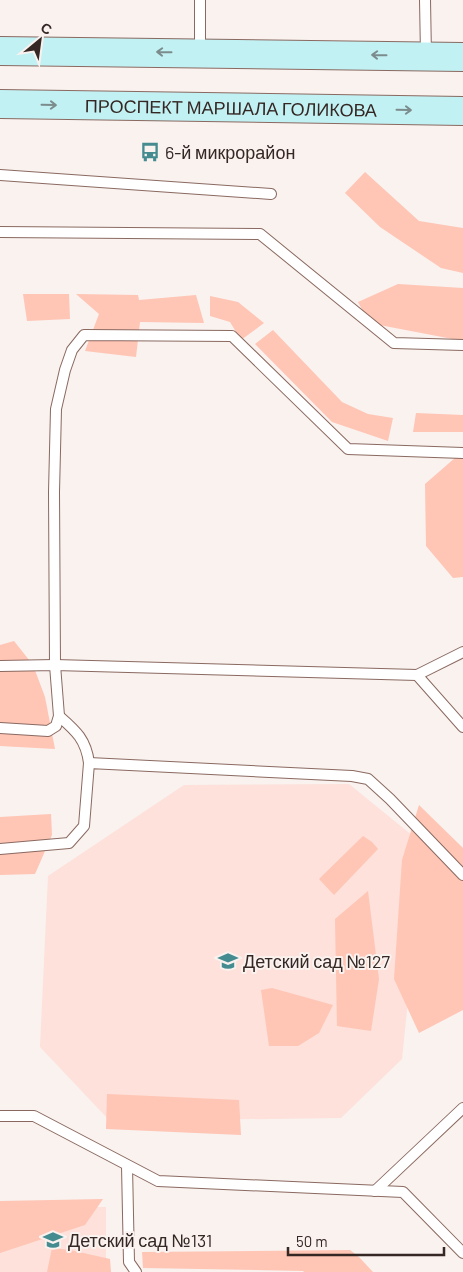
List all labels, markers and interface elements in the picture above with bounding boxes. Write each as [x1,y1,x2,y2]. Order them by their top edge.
north arrow [15,15,65,65]
text: С [38,18,55,38]
one-way arrow [157,47,173,57]
one-way arrow [372,50,388,60]
street label: ПРОСПЕКТ МАРШАЛА ГОЛИКОВА [85,94,377,121]
one-way arrow [40,100,56,110]
one-way arrow [395,105,411,115]
bus stop icon: 6-й микрорайон [139,141,161,163]
place label: 6-й микрорайон [165,141,295,163]
school or university icon: Детский сад №127 [217,950,239,972]
place label: Детский сад №127 [243,950,391,972]
scale bar [288,1224,444,1256]
school or university icon: Детский сад №131 [42,1229,64,1251]
place label: Детский сад №131 [68,1229,212,1251]
text: 50 m [296,1232,328,1250]

